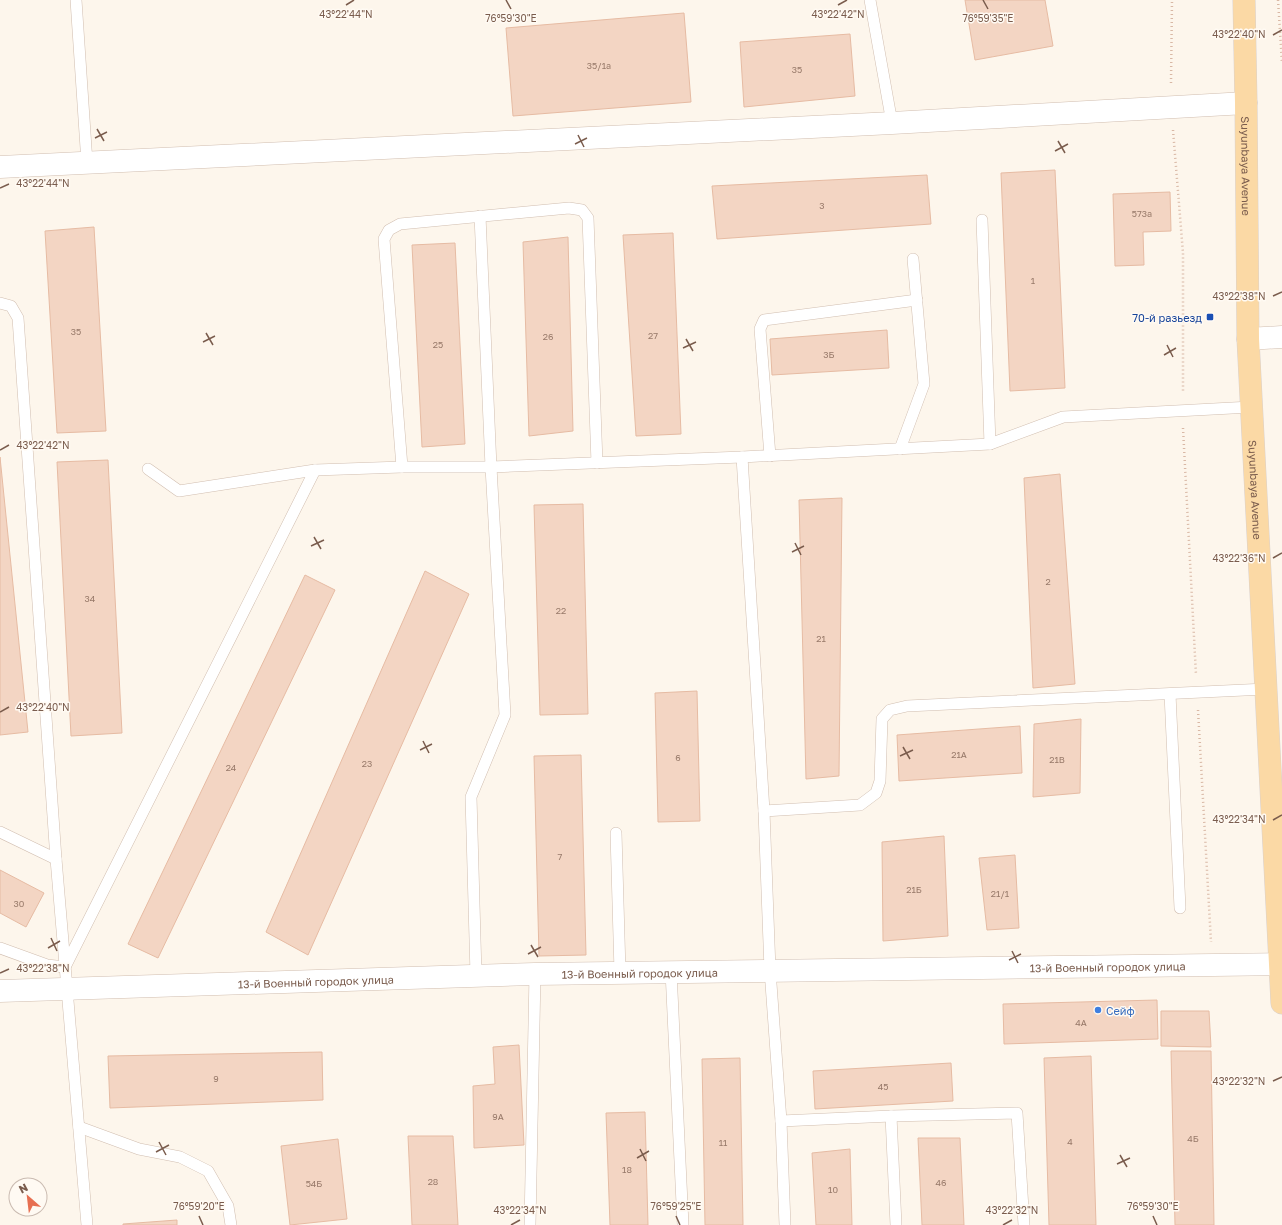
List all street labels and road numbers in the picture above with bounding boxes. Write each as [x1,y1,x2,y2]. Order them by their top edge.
street label: Suyunbaya Avenue [1240,116,1253,216]
street label: Suyunbaya Avenue [1247,440,1265,540]
street label: 13-й Военный городок улица [1030,959,1186,974]
street label: 13-й Военный городок улица [562,965,718,980]
street label: 13-й Военный городок улица [238,972,394,990]

